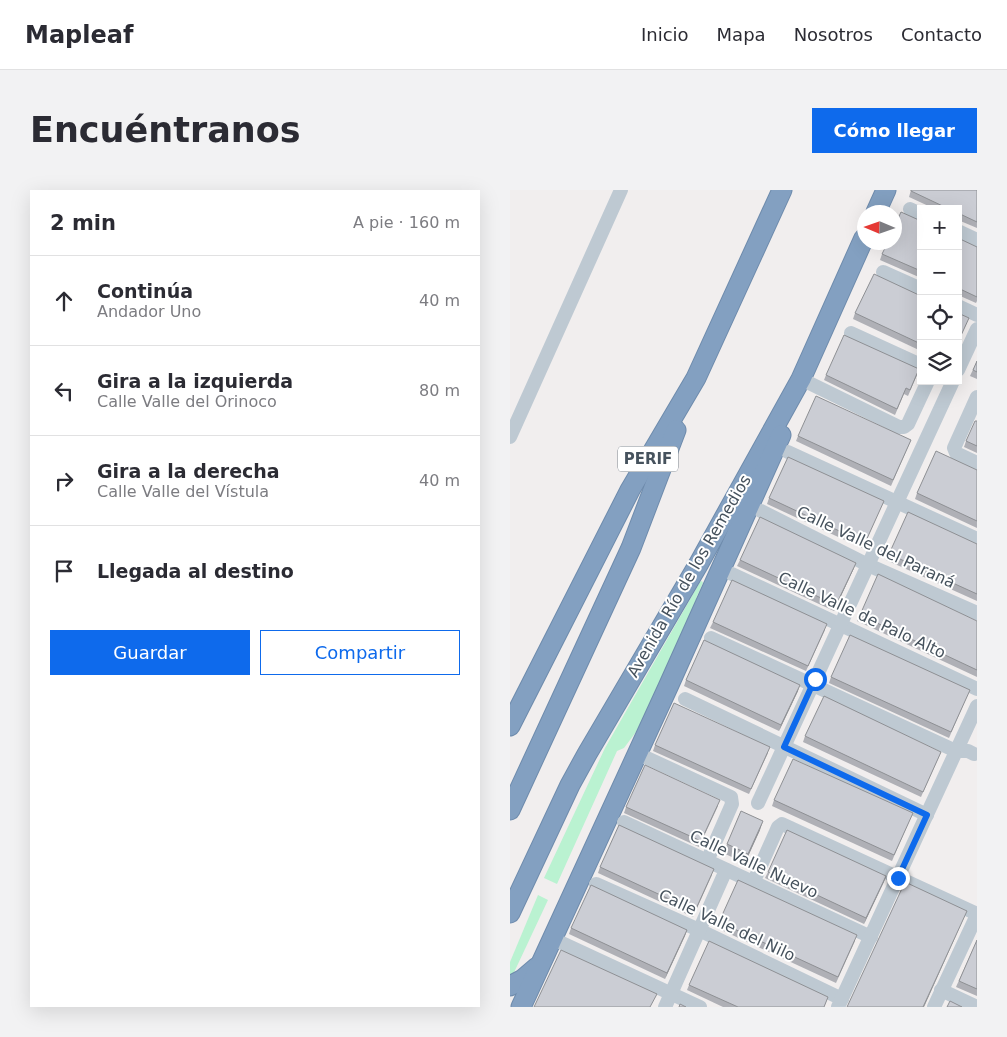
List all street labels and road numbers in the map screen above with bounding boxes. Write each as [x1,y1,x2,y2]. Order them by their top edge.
road number: PERIF [618,446,678,472]
street label: Avenida Río de los Remedios [623,471,755,681]
street label: Calle Valle del Paraná [794,502,958,592]
street label: Calle Valle de Palo Alto [775,568,949,662]
street label: Calle Valle Nuevo [687,826,821,902]
street label: Calle Valle del Nilo [656,885,798,965]

